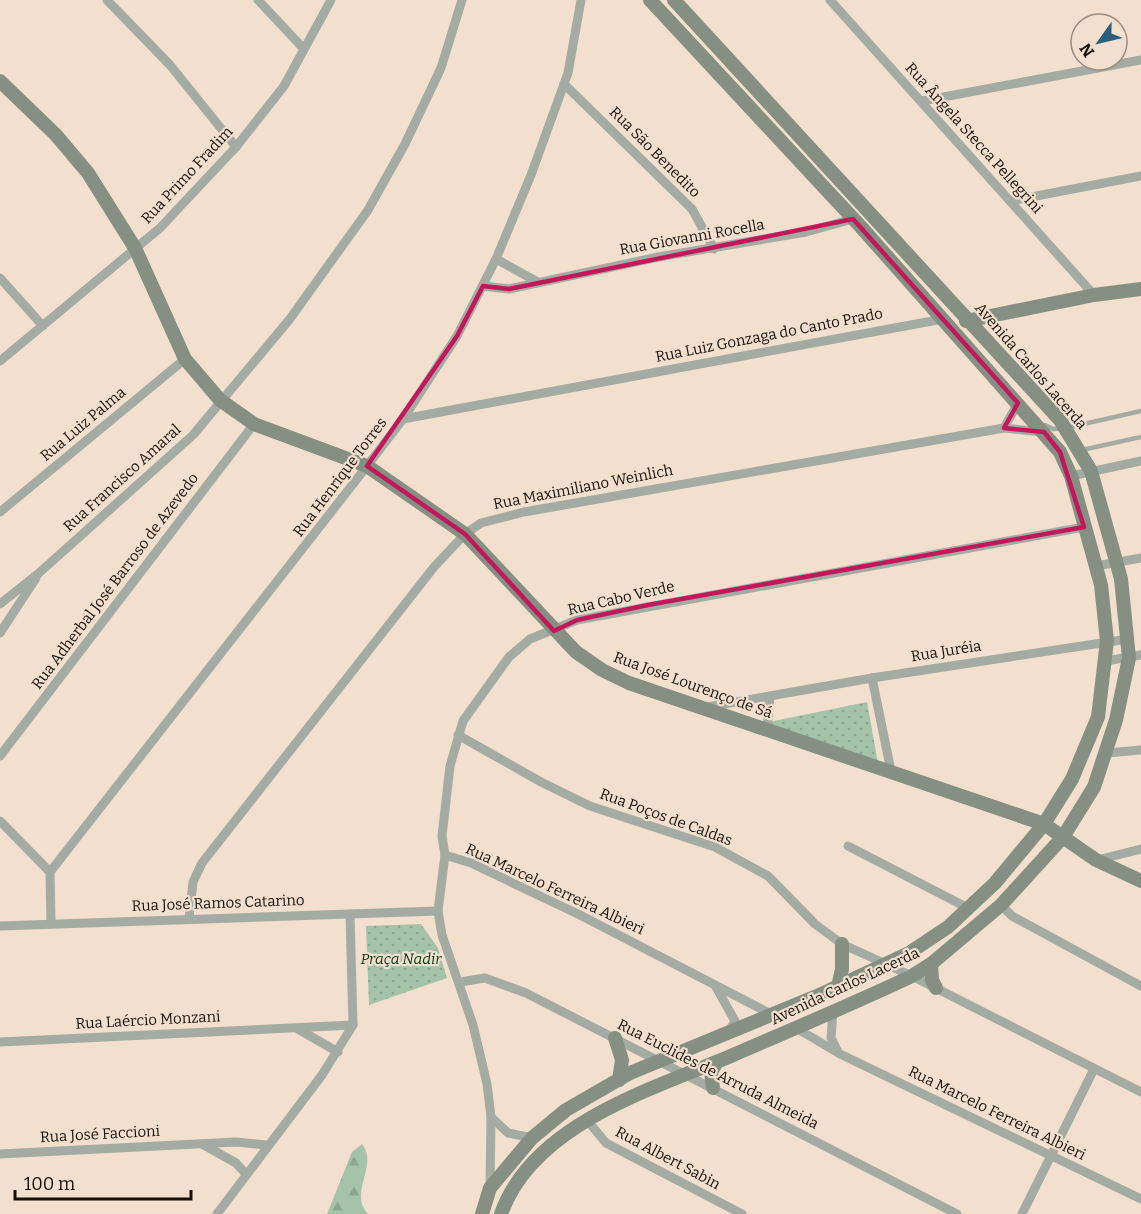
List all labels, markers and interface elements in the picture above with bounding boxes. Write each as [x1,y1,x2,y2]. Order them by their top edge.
north arrow [1069,12,1129,72]
text: N [1076,40,1098,61]
street label: Rua Ângela Stecca Pellegrini [901,59,1047,218]
street label: Rua São Benedito [606,103,704,201]
street label: Rua Primo Fradim [137,122,237,227]
street label: Rua Giovanni Rocella [618,215,766,259]
street label: Avenida Carlos Lacerda [971,299,1091,433]
street label: Rua Luiz Gonzaga do Canto Prado [654,304,884,366]
street label: Rua Luiz Palma [37,383,129,465]
street label: Rua Henrique Torres [289,414,391,540]
street label: Rua Francisco Amaral [60,420,184,536]
street label: Rua Maximiliano Weinlich [492,461,675,513]
street label: Rua Adherbal José Barroso de Azevedo [28,469,202,693]
street label: Rua Cabo Verde [566,577,676,619]
street label: Rua Juréia [909,637,983,665]
street label: Rua José Lourenço de Sá [611,648,775,722]
street label: Rua Poços de Caldas [597,785,735,849]
street label: Rua Marcelo Ferreira Albieri [463,840,648,939]
street label: Rua José Ramos Catarino [131,891,305,915]
street label: Avenida Carlos Lacerda [768,944,922,1028]
park label: Praça Nadir [361,950,442,968]
street label: Rua Laércio Monzani [75,1007,221,1033]
street label: Rua Euclides de Arruda Almeida [614,1015,822,1133]
street label: Rua Marcelo Ferreira Albieri [905,1062,1089,1164]
street label: Rua José Faccioni [40,1122,161,1146]
street label: Rua Albert Sabin [612,1123,724,1193]
scale bar [15,1163,190,1201]
text: 100 m [24,1173,75,1195]

